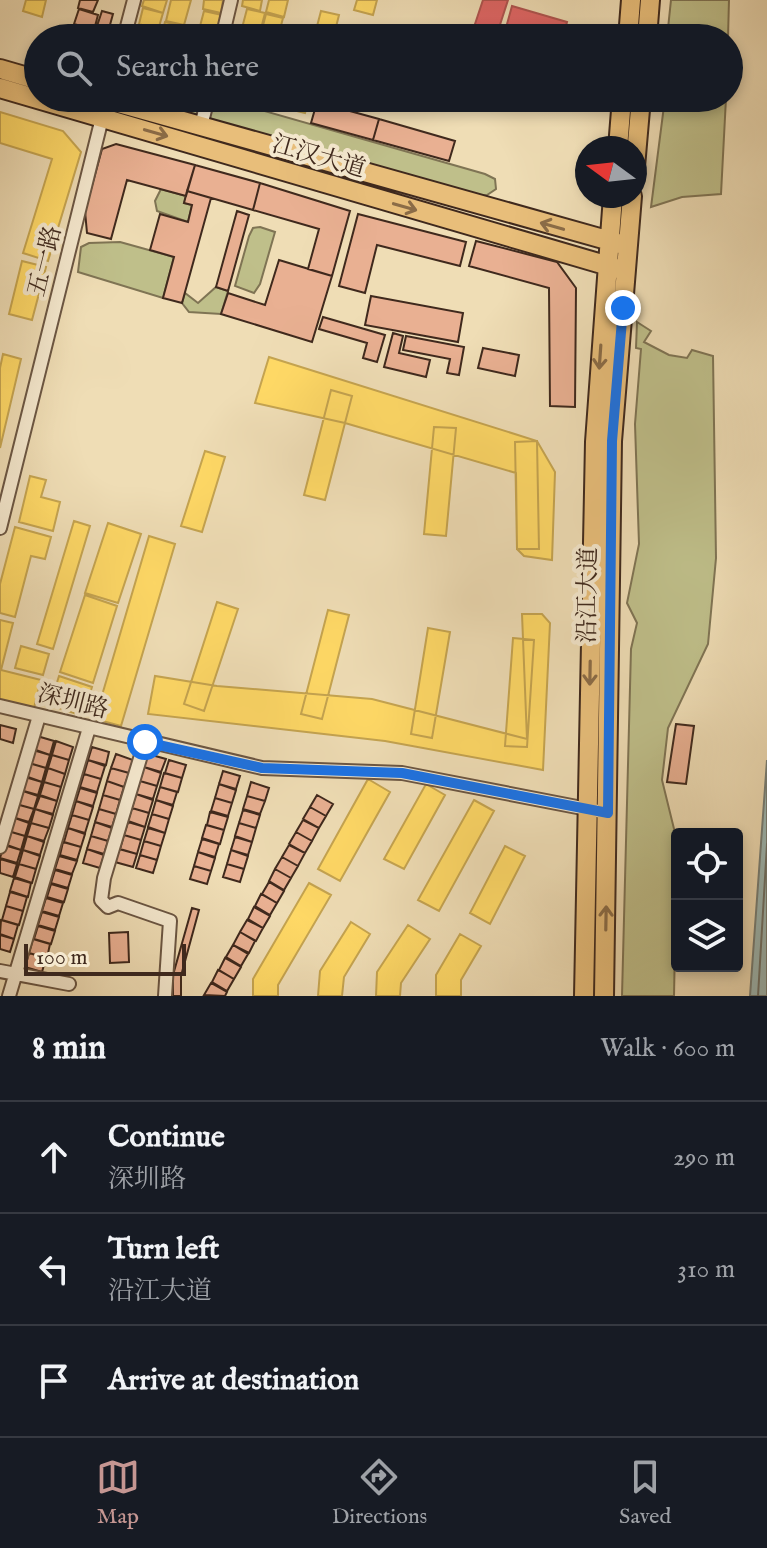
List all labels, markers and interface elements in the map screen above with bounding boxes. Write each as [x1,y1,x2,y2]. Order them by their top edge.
search box [24,24,743,112]
icon: search [52,46,96,90]
text: Search here [116,49,259,87]
one-way arrow [142,126,168,141]
street label: 江汉大道 [268,129,369,186]
north arrow [575,136,647,208]
one-way arrow [392,201,417,215]
one-way arrow [540,217,566,232]
street label: 五一路 [22,223,69,300]
route end [605,290,641,326]
one-way arrow [592,343,607,370]
street label: 沿江大道 [572,547,605,643]
one-way arrow [582,659,598,686]
street label: 深圳路 [34,679,111,726]
route start [127,724,163,760]
map controls [671,828,743,972]
button: locate [671,828,743,900]
button: layers [671,900,743,972]
one-way arrow [598,905,613,932]
scale bar [24,940,186,976]
text: 100 m [36,944,88,972]
text: 8 min [32,1027,106,1070]
text: Walk · 600 m [600,1032,735,1065]
text: Continue [108,1119,225,1157]
icon: ahead [32,1135,76,1179]
text: 290 m [673,1141,735,1174]
text: 深圳路 [108,1163,186,1196]
text: Turn left [108,1231,219,1269]
icon: left [32,1247,76,1291]
text: 310 m [677,1253,735,1286]
text: 沿江大道 [108,1275,212,1308]
icon: arrive [32,1359,76,1403]
text: Arrive at destination [108,1362,359,1400]
tab: Map [96,1455,140,1531]
tab: Directions [332,1455,427,1531]
tab: Saved [619,1455,671,1531]

